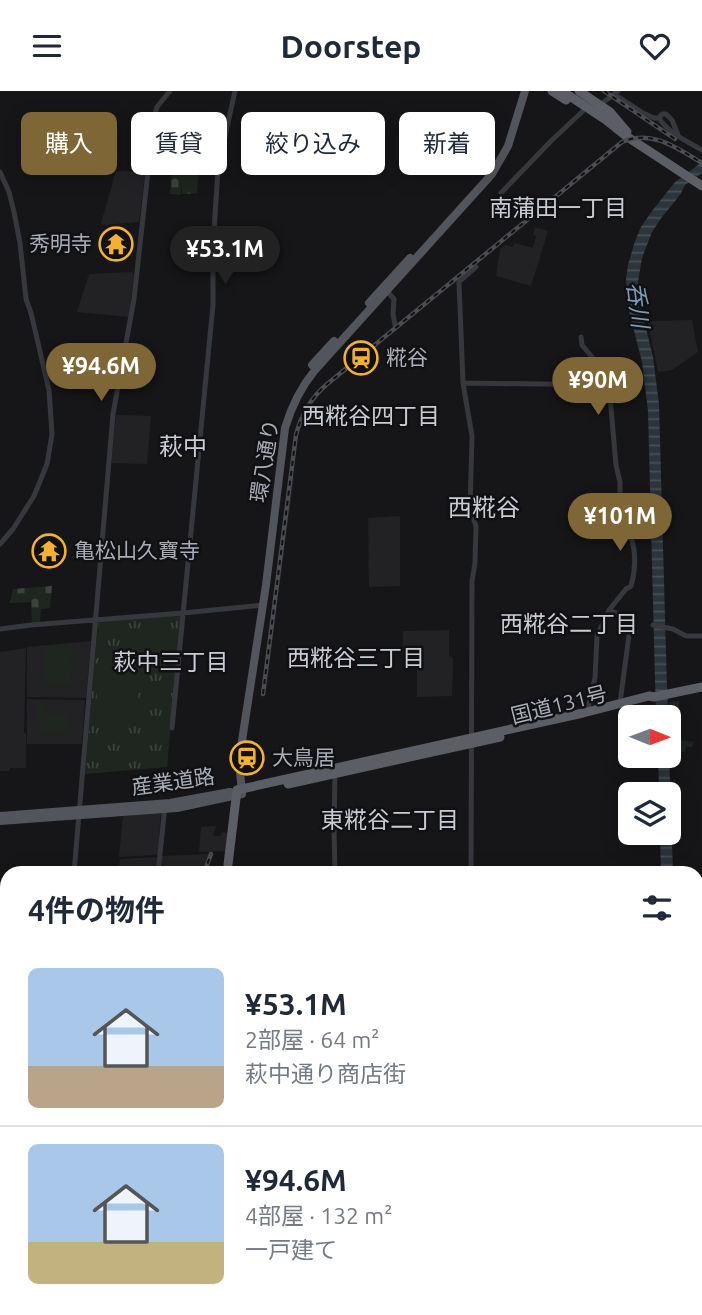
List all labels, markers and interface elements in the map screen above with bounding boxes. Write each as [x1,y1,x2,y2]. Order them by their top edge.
icon: menu [28,27,66,65]
icon: heart [636,27,674,65]
text: Doorstep [280,28,422,64]
chip: 購入 [21,112,117,175]
chip: 賃貸 [131,112,227,175]
chip: 絞り込み [241,112,385,175]
chip: 新着 [399,112,495,175]
district label: 南蒲田一丁目 [489,195,627,220]
temple icon: 秀明寺 [97,225,135,263]
pin: ¥53.1M [168,227,282,286]
place label: 秀明寺 [29,231,92,255]
text: ¥53.1M [186,236,264,261]
water label: 呑川 [623,281,654,332]
station icon: 糀谷 [342,339,380,377]
pin: ¥94.6M [44,343,158,403]
place label: 糀谷 [386,345,428,369]
text: ¥94.6M [62,353,140,378]
pin: ¥90M [557,357,639,417]
text: ¥90M [568,367,628,392]
district label: 西糀谷四丁目 [302,403,440,428]
street label: 環八通り [246,417,282,504]
district label: 萩中 [159,433,207,460]
pin: ¥101M [571,493,669,553]
district label: 西糀谷 [448,494,520,521]
text: ¥101M [584,503,656,528]
temple icon: 亀松山久寶寺 [30,532,68,570]
place label: 亀松山久寶寺 [74,538,200,562]
district label: 西糀谷二丁目 [500,611,638,636]
district label: 西糀谷三丁目 [287,645,425,670]
district label: 萩中三丁目 [114,649,229,674]
street label: 国道131号 [508,680,609,728]
north arrow [618,705,681,768]
map controls [618,705,681,845]
station icon: 大鳥居 [228,739,266,777]
place label: 大鳥居 [272,745,335,769]
street label: 産業道路 [130,763,216,799]
button: layers [618,782,681,845]
district label: 東糀谷二丁目 [321,807,459,832]
icon: filters [638,889,676,927]
text: 4件の物件 [28,893,165,927]
text: ¥53.1M [245,987,347,1021]
icon: home [84,996,168,1080]
text: 2部屋 · 64 m² [245,1027,379,1052]
text: 萩中通り商店街 [245,1061,406,1086]
text: ¥94.6M [245,1163,347,1197]
icon: home [84,1172,168,1256]
text: 4部屋 · 132 m² [245,1203,392,1228]
text: 一戸建て [245,1237,337,1262]

